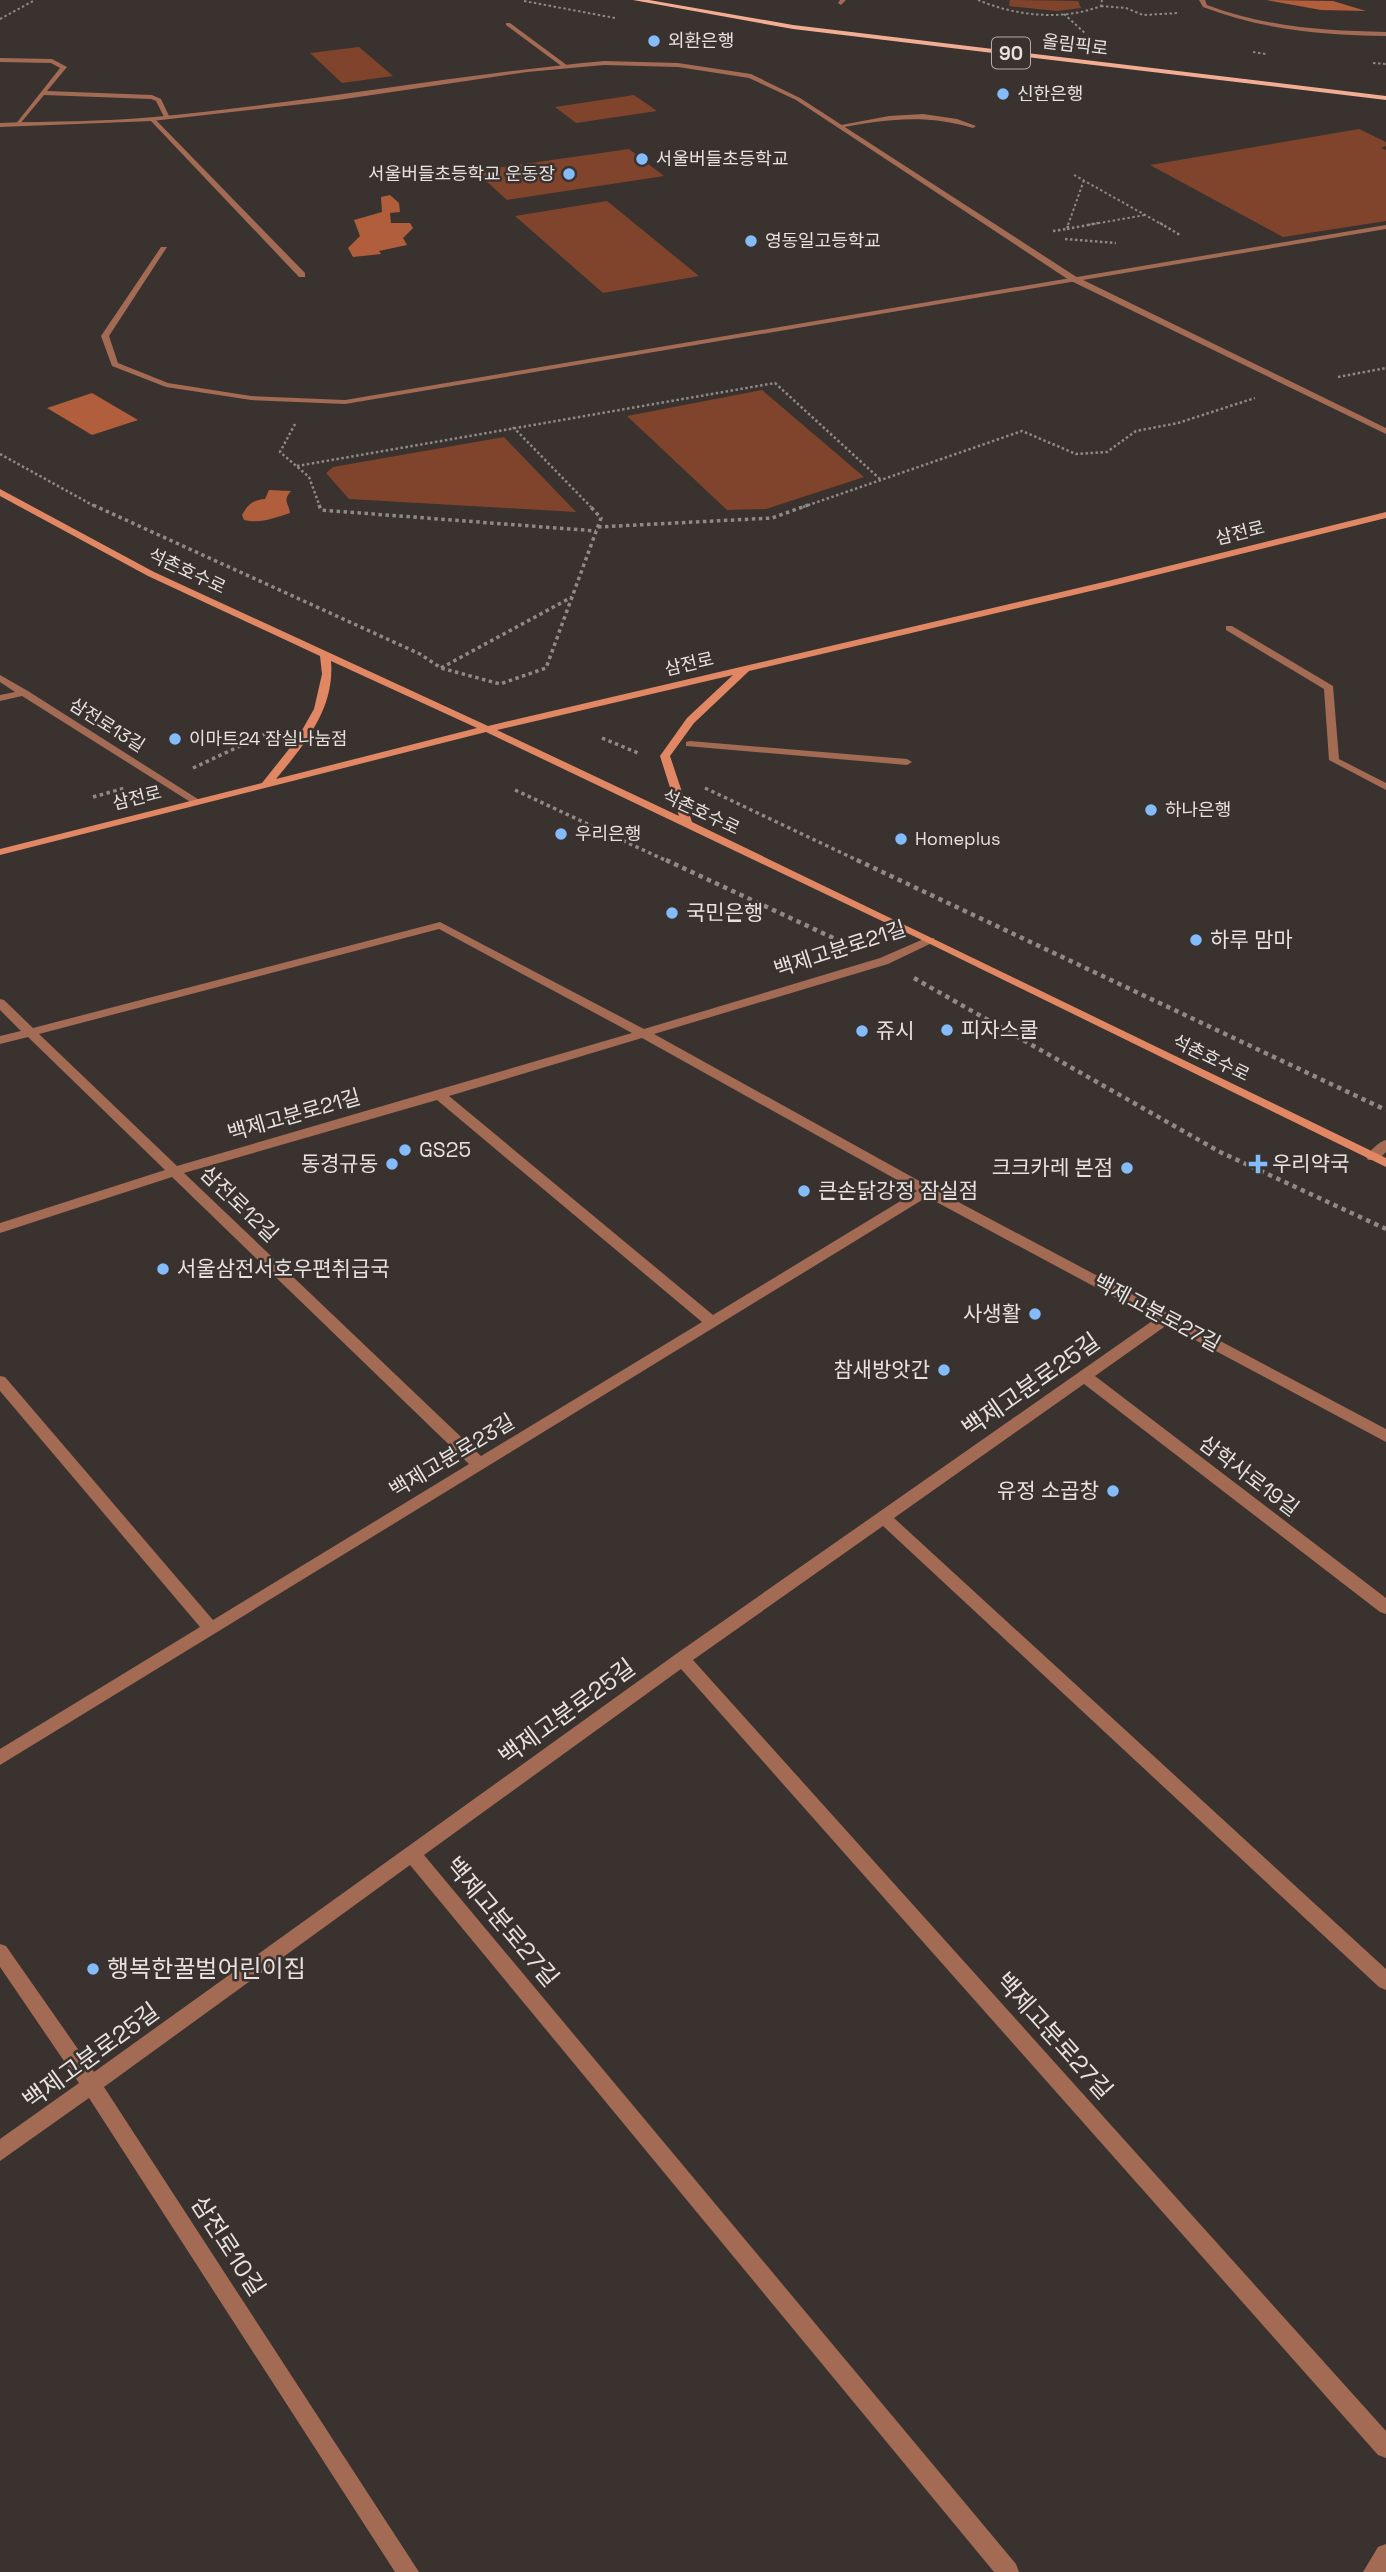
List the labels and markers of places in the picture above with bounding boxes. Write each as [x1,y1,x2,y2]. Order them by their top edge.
place label: 외환은행 [668,29,734,52]
marker: 외환은행 [646,33,662,49]
place label: 신한은행 [1017,82,1083,105]
marker: 신한은행 [995,86,1011,102]
place label: 서울버들초등학교 [656,147,788,170]
marker: 서울버들초등학교 [634,151,650,167]
place label: 서울버들초등학교 운동장 [368,162,555,185]
marker: 서울버들초등학교 운동장 [561,166,577,182]
place label: 영동일고등학교 [765,229,881,252]
marker: 영동일고등학교 [743,233,759,249]
place label: 이마트24 잠실나눔점 [189,727,348,750]
marker: 이마트24 잠실나눔점 [167,731,183,747]
place label: 하나은행 [1165,798,1231,821]
marker: 하나은행 [1143,802,1159,818]
place label: 우리은행 [575,822,641,845]
marker: 우리은행 [553,826,569,842]
place label: Homeplus [915,827,1001,850]
marker: Homeplus [893,831,909,847]
place label: 국민은행 [686,899,763,926]
marker: 국민은행 [664,905,680,921]
place label: 하루 맘마 [1210,926,1293,953]
marker: 하루 맘마 [1188,932,1204,948]
place label: 피자스쿨 [961,1016,1038,1043]
place label: 쥬시 [876,1017,915,1044]
marker: 피자스쿨 [939,1022,955,1038]
marker: 쥬시 [854,1023,870,1039]
place label: GS25 [419,1136,471,1163]
marker: GS25 [397,1142,413,1158]
place label: 동경규동 [301,1150,378,1177]
place label: 우리약국 [1272,1150,1349,1177]
place label: 크크카레 본점 [992,1154,1113,1181]
marker: 동경규동 [384,1156,400,1172]
marker: 우리약국 [1250,1156,1266,1172]
marker: 크크카레 본점 [1119,1160,1135,1176]
place label: 큰손닭강정 잠실점 [818,1177,978,1204]
marker: 큰손닭강정 잠실점 [796,1183,812,1199]
place label: 서울삼전서호우편취급국 [177,1255,390,1282]
marker: 서울삼전서호우편취급국 [155,1261,171,1277]
place label: 사생활 [963,1300,1021,1327]
marker: 사생활 [1027,1306,1043,1322]
place label: 참새방앗간 [833,1356,930,1383]
marker: 참새방앗간 [936,1362,952,1378]
place label: 유정 소곱창 [997,1477,1099,1504]
marker: 유정 소곱창 [1105,1483,1121,1499]
place label: 행복한꿀벌어린이집 [107,1953,306,1984]
marker: 행복한꿀벌어린이집 [85,1961,101,1977]

